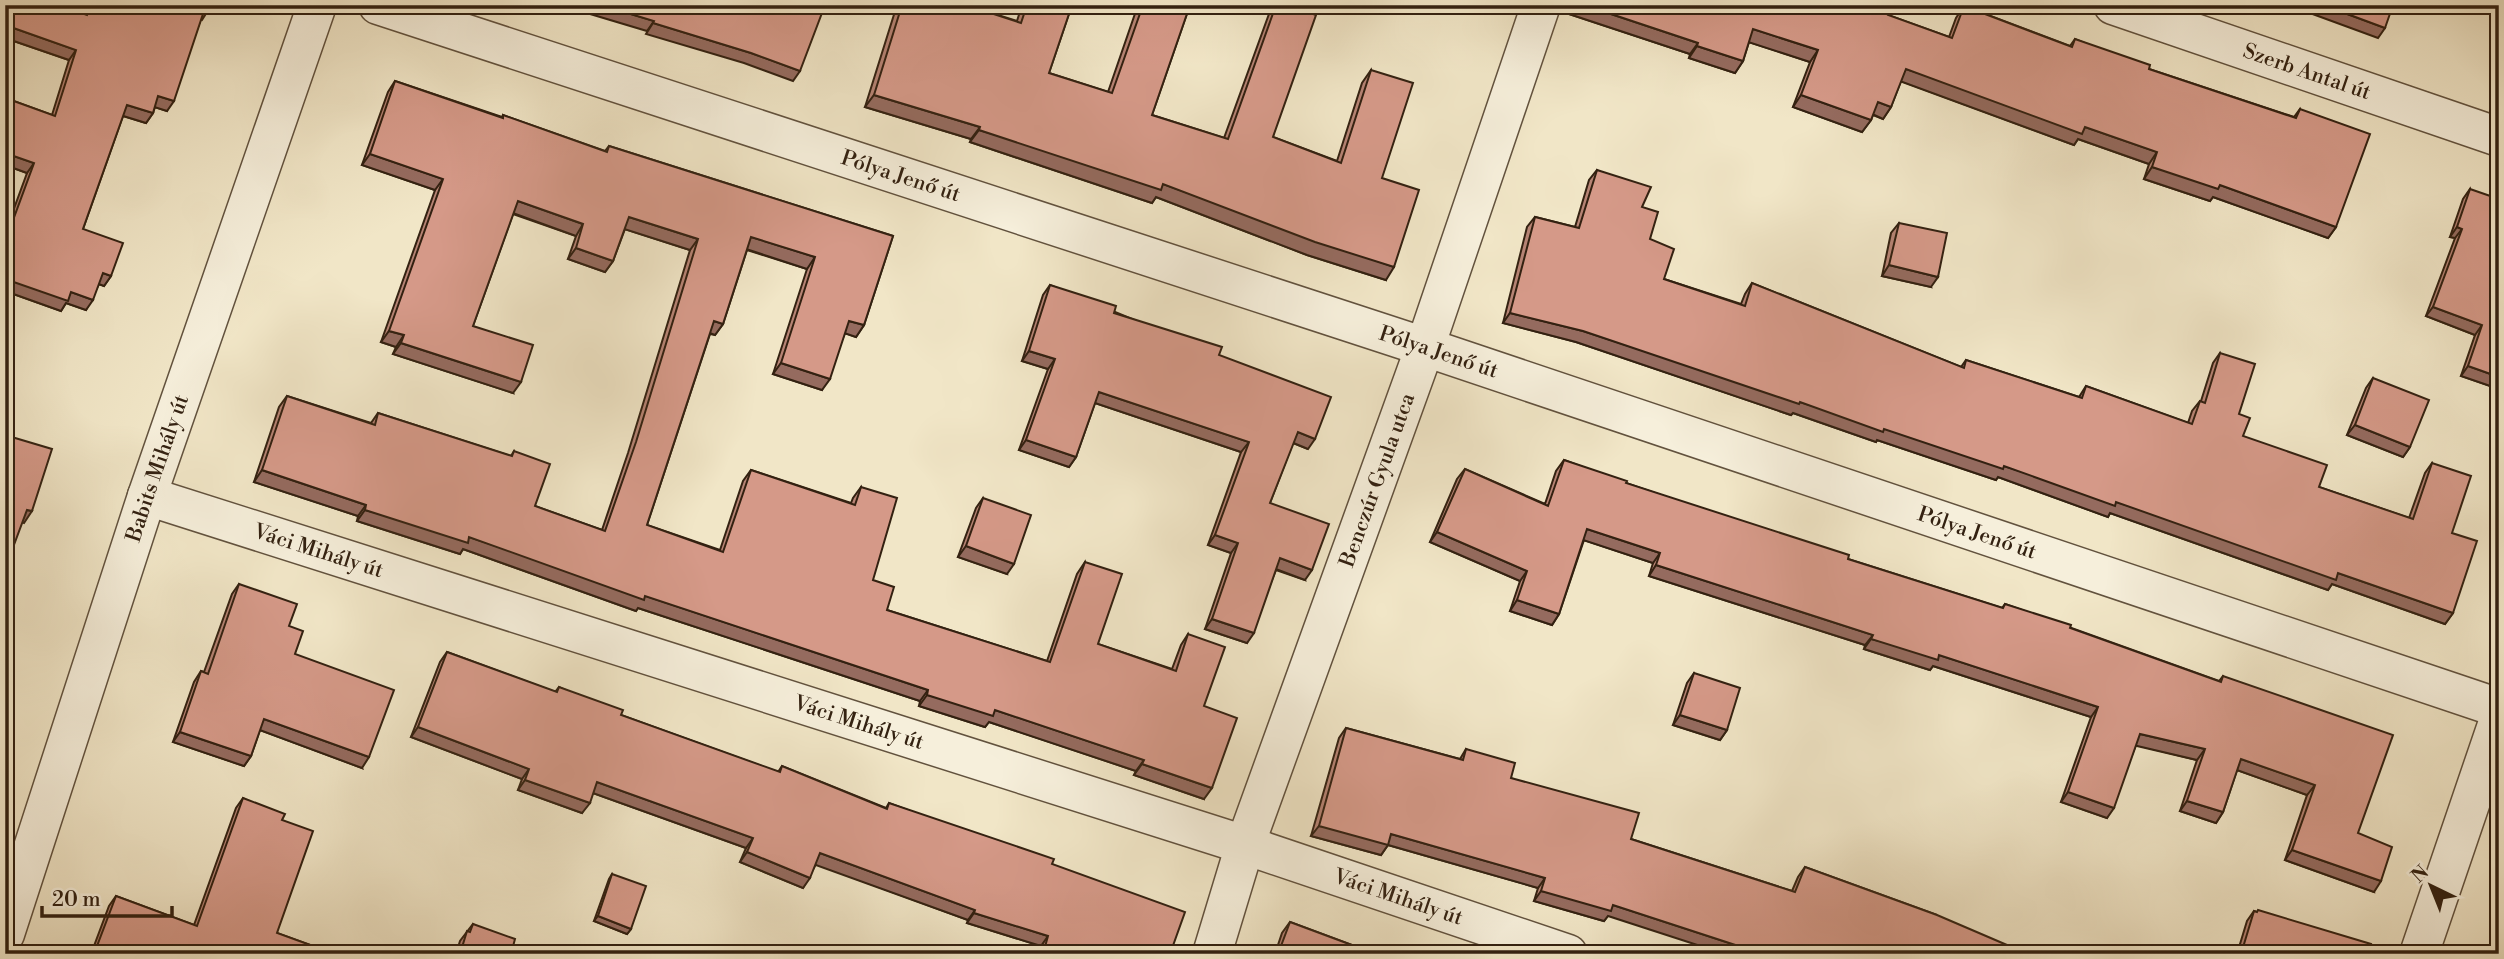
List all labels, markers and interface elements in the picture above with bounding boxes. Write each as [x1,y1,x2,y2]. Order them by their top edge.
street label: Szerb Antal út [2239,38,2374,106]
street label: Pólya Jenő út [838,145,964,208]
street label: Pólya Jenő út [1376,321,1502,385]
street label: Benczúr Gyula utca [1334,389,1421,572]
street label: Babits Mihály út [121,391,195,546]
street label: Pólya Jenő út [1914,502,2040,566]
street label: Váci Mihály út [249,518,387,584]
street label: Váci Mihály út [790,690,927,756]
north arrow [2396,850,2466,920]
text: N [2406,860,2434,888]
street label: Váci Mihály út [1329,864,1467,932]
scale bar [42,875,172,919]
text: 20 m [52,887,101,913]

